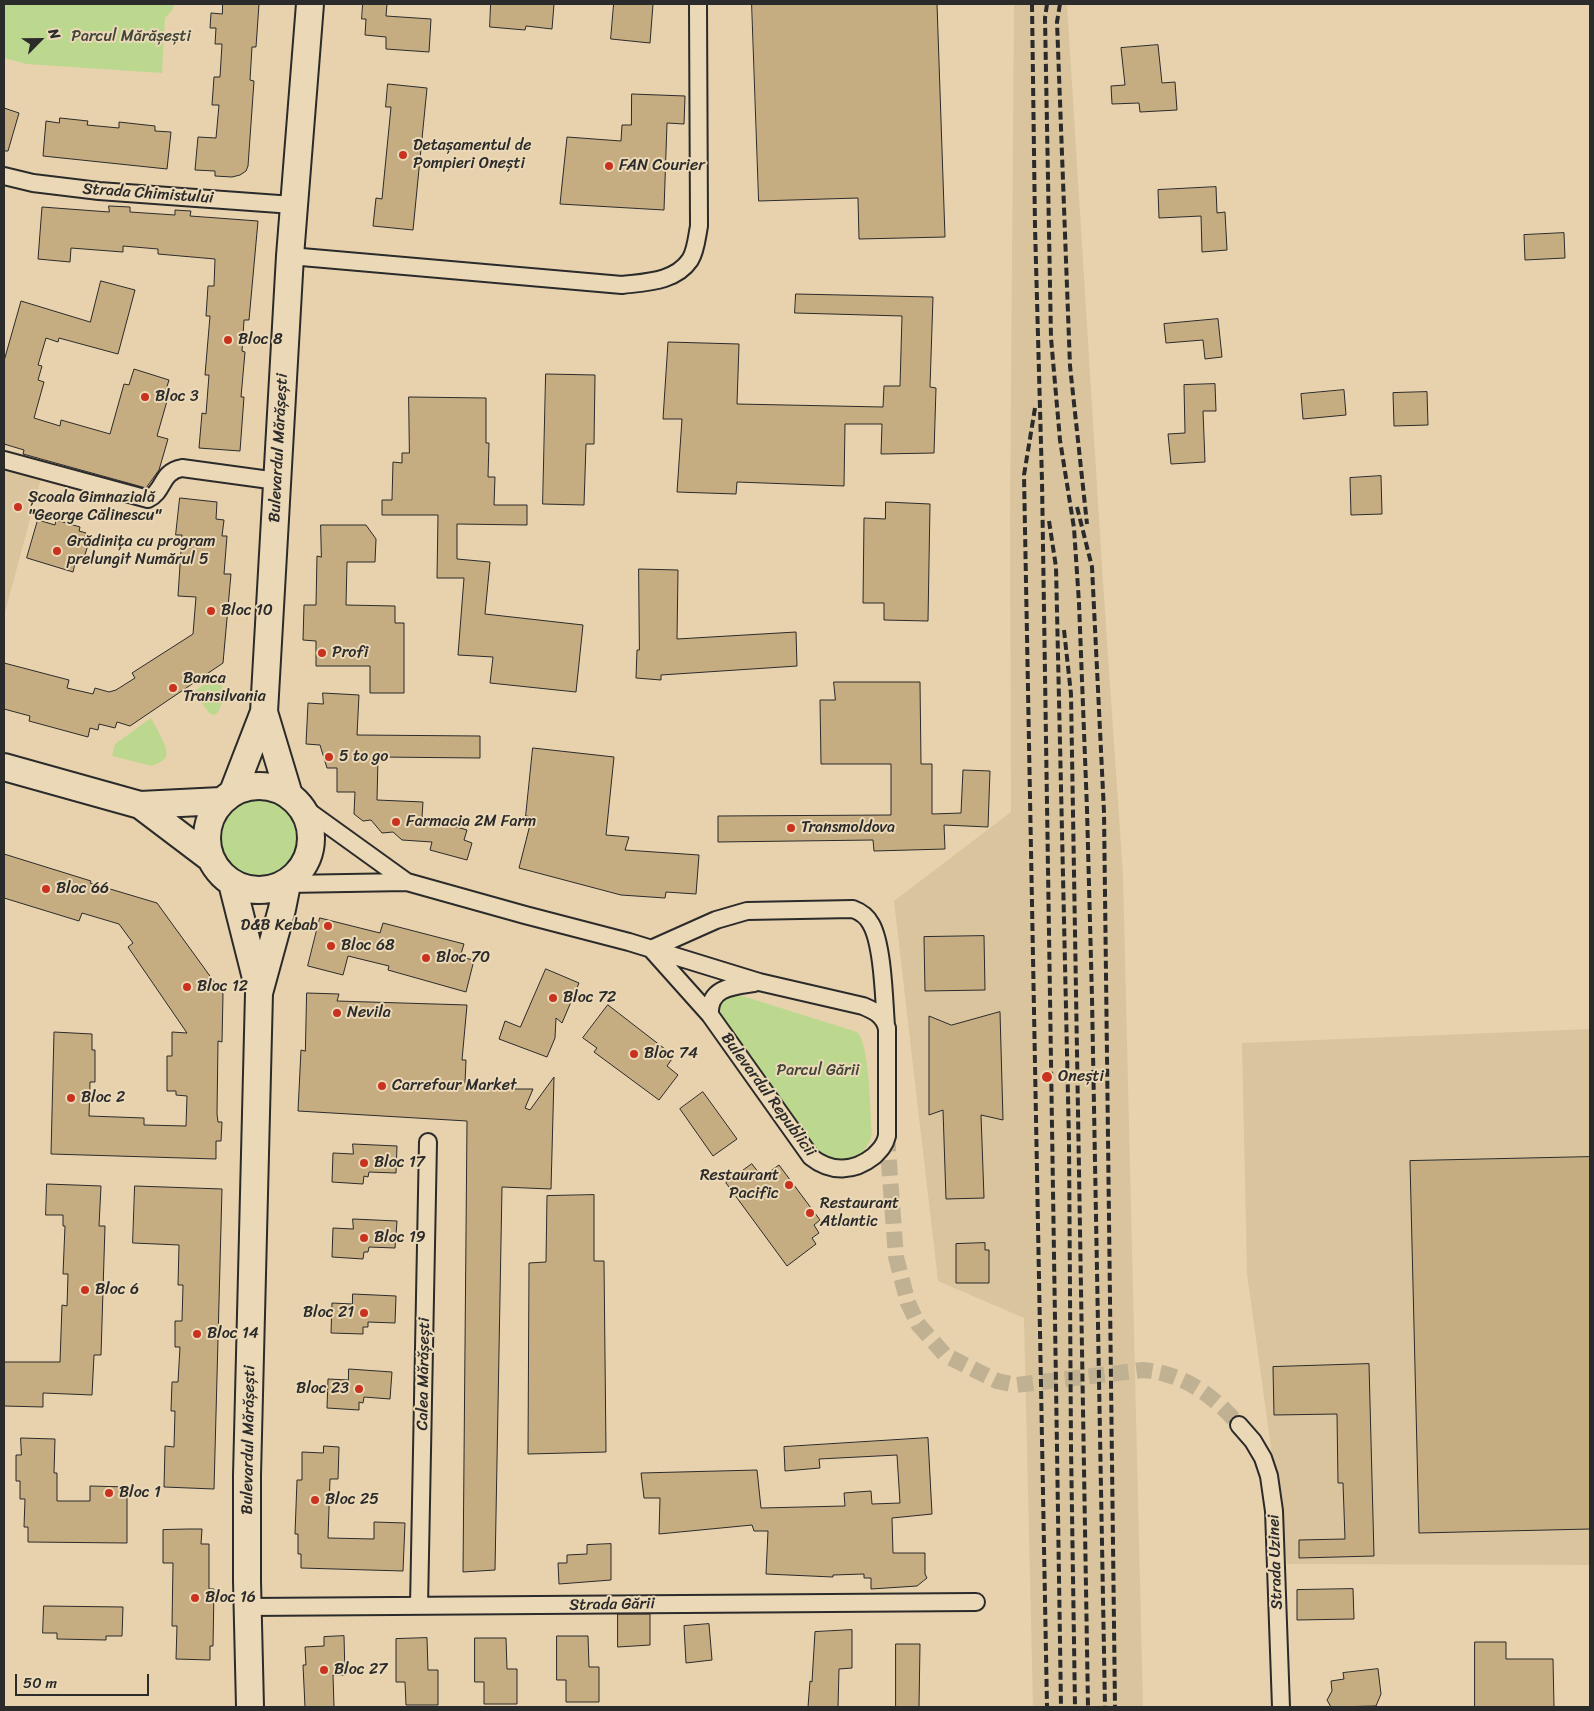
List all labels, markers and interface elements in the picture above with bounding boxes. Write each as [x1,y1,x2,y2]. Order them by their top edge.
north arrow [15,15,65,65]
text: N [41,25,68,43]
park label: Parcul Mărășești [71,27,191,47]
place label: Detașamentul de Pompieri Onești [413,136,531,174]
marker: Detașamentul de Pompieri Onești [397,149,409,161]
place label: FAN Courier [619,156,705,176]
marker: FAN Courier [603,160,615,172]
street label: Strada Chimistului [82,180,214,208]
place label: Bloc 8 [238,330,283,350]
marker: Bloc 8 [222,334,234,346]
street label: Bulevardul Mărășești [266,373,292,523]
place label: Bloc 3 [155,387,199,407]
marker: Bloc 3 [139,391,151,403]
place label: Școala Gimnazială "George Călinescu" [28,488,161,526]
marker: Școala Gimnazială "George Călinescu" [12,501,24,513]
place label: Grădinița cu program prelungit Numărul 5 [67,532,216,570]
marker: Grădinița cu program prelungit Numărul 5 [51,545,63,557]
place label: Bloc 10 [221,601,273,621]
marker: Bloc 10 [205,605,217,617]
place label: Profi [332,643,368,663]
marker: Profi [316,647,328,659]
place label: Banca Transilvania [183,669,266,707]
marker: Banca Transilvania [167,682,179,694]
place label: 5 to go [339,747,388,767]
marker: 5 to go [323,751,335,763]
place label: Farmacia 2M Farm [406,812,536,832]
marker: Farmacia 2M Farm [390,816,402,828]
place label: Transmoldova [801,818,895,838]
marker: Transmoldova [785,822,797,834]
place label: Bloc 66 [56,879,109,899]
marker: Bloc 66 [40,883,52,895]
place label: D&B Kebab [241,916,318,936]
marker: D&B Kebab [322,920,334,932]
place label: Bloc 68 [341,936,395,956]
marker: Bloc 68 [325,940,337,952]
place label: Bloc 70 [436,948,490,968]
marker: Bloc 70 [420,952,432,964]
place label: Bloc 12 [197,977,248,997]
marker: Bloc 12 [181,981,193,993]
place label: Bloc 72 [563,988,616,1008]
marker: Bloc 72 [547,992,559,1004]
place label: Nevila [347,1003,391,1023]
marker: Nevila [331,1007,343,1019]
street label: Bulevardul Republicii [717,1029,819,1161]
place label: Bloc 74 [644,1044,698,1064]
marker: Bloc 74 [628,1048,640,1060]
park label: Parcul Gării [777,1061,859,1081]
place label: Onești [1058,1067,1104,1087]
marker: Onești [1040,1070,1054,1084]
place label: Carrefour Market [392,1076,516,1096]
marker: Carrefour Market [376,1080,388,1092]
place label: Bloc 2 [81,1088,125,1108]
marker: Bloc 2 [65,1092,77,1104]
place label: Bloc 17 [374,1153,425,1173]
marker: Bloc 17 [358,1157,370,1169]
place label: Restaurant Pacific [700,1166,779,1204]
marker: Restaurant Pacific [783,1179,795,1191]
place label: Restaurant Atlantic [820,1194,899,1232]
marker: Restaurant Atlantic [804,1207,816,1219]
place label: Bloc 19 [374,1228,426,1248]
marker: Bloc 19 [358,1232,370,1244]
place label: Bloc 6 [95,1280,139,1300]
marker: Bloc 6 [79,1284,91,1296]
place label: Bloc 21 [303,1303,354,1323]
marker: Bloc 21 [358,1307,370,1319]
street label: Calea Mărășești [413,1317,435,1431]
place label: Bloc 14 [207,1324,259,1344]
marker: Bloc 14 [191,1328,203,1340]
street label: Bulevardul Mărășești [238,1365,260,1515]
place label: Bloc 23 [296,1379,349,1399]
marker: Bloc 23 [353,1383,365,1395]
place label: Bloc 1 [119,1483,161,1503]
marker: Bloc 1 [103,1487,115,1499]
place label: Bloc 25 [325,1490,379,1510]
marker: Bloc 25 [309,1494,321,1506]
street label: Strada Uzinei [1265,1514,1287,1610]
place label: Bloc 16 [205,1588,256,1608]
marker: Bloc 16 [189,1592,201,1604]
street label: Strada Gării [569,1595,655,1615]
place label: Bloc 27 [334,1660,387,1680]
scale bar [18,1664,151,1696]
marker: Bloc 27 [318,1664,330,1676]
text: 50 m [23,1670,57,1696]

